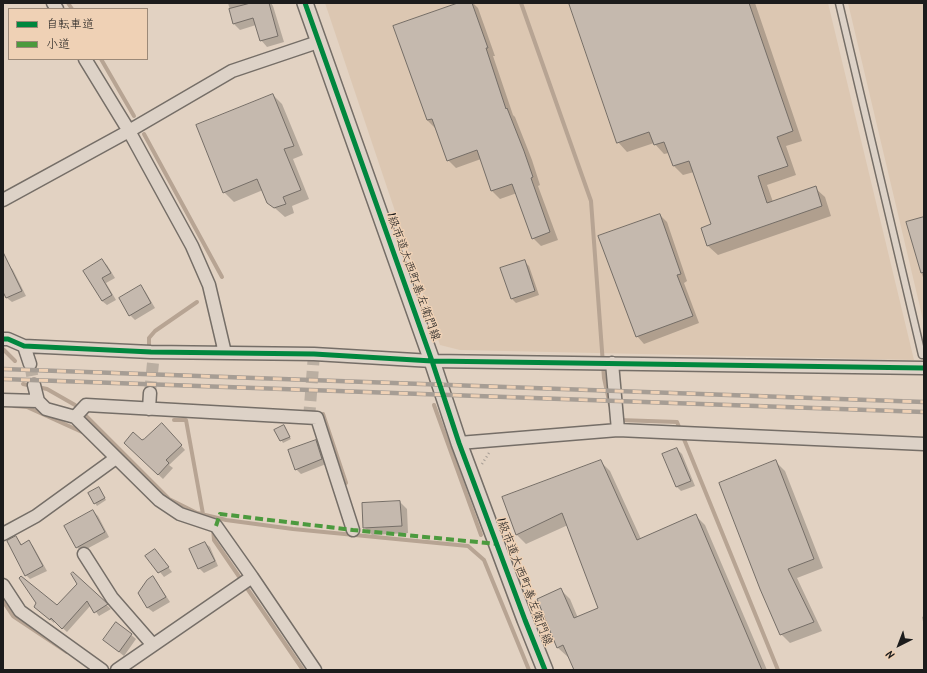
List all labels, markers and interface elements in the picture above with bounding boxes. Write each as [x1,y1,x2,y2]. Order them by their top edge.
legend [8,8,148,60]
text: 自転車道 [46,15,94,34]
text: 小道 [46,35,70,54]
street label: 1級市道大西町善左衛門線 [382,211,442,343]
street label: 1級市道大西町善左衛門線 [492,516,554,648]
north arrow [879,625,919,665]
text: N [882,645,900,663]

